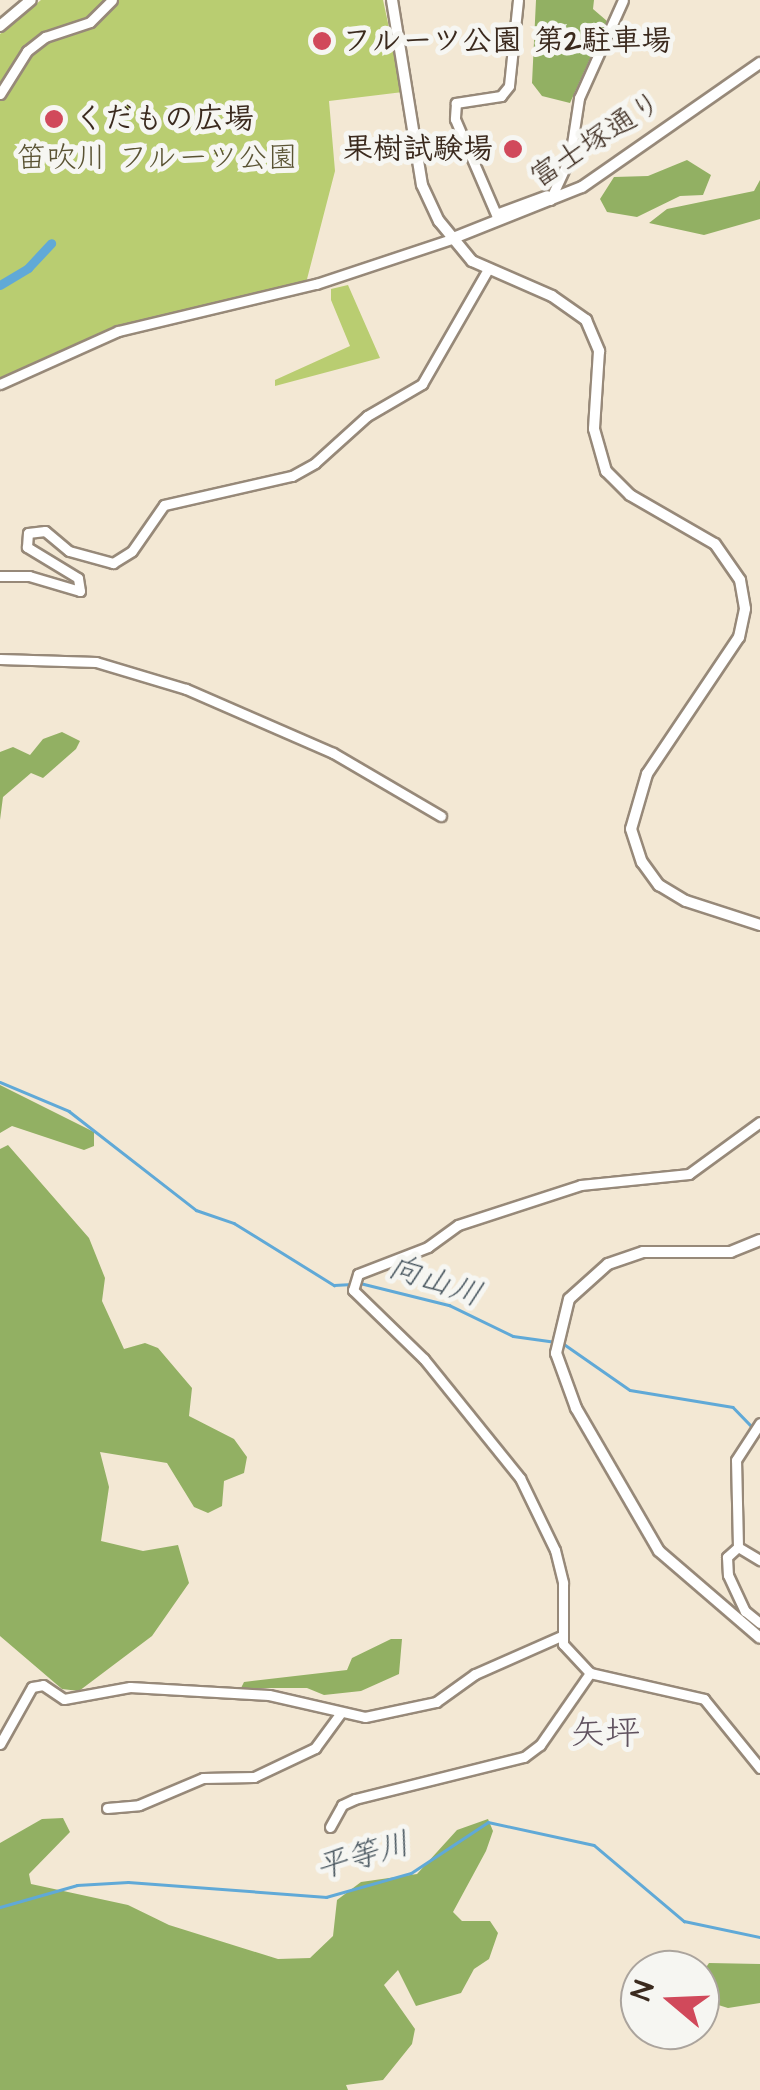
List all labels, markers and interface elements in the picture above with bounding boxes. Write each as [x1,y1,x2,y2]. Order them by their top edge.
place label: フルーツ公園 第2駐車場 [342,23,672,59]
marker: フルーツ公園 第2駐車場 [311,30,333,52]
street label: 富士塚通り [523,84,669,196]
place label: くだもの広場 [74,101,254,137]
marker: くだもの広場 [43,108,65,130]
place label: 果樹試験場 [343,131,493,167]
marker: 果樹試験場 [502,138,524,160]
park label: 笛吹川 フルーツ公園 [15,140,299,176]
water label: 向山川 [383,1248,487,1316]
district label: 矢坪 [570,1713,640,1755]
water label: 平等川 [312,1825,414,1889]
north arrow [620,1950,720,2050]
text: N [622,1976,664,2005]

